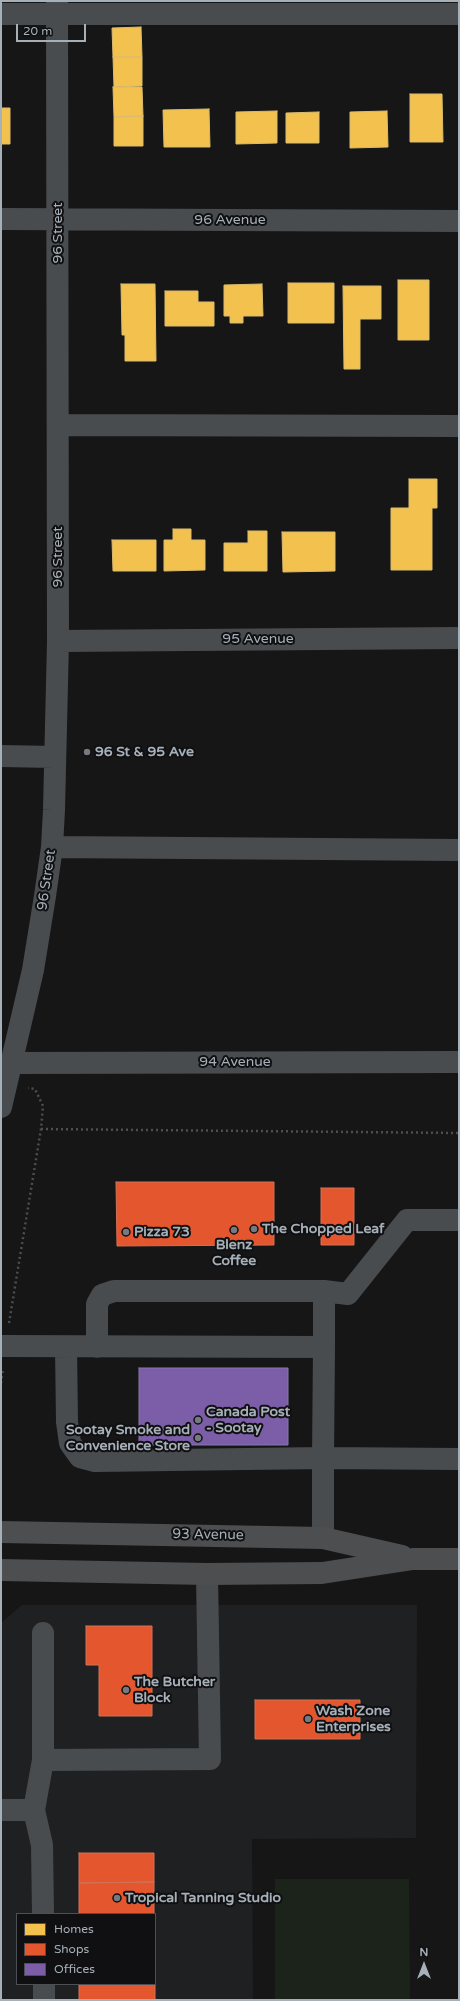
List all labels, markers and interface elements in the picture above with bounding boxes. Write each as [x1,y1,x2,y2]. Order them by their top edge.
scale bar [18,16,88,42]
text: 20 m [23,24,52,38]
street label: 96 Street [50,202,66,264]
street label: 96 Avenue [194,212,266,228]
street label: 96 Street [50,526,66,588]
street label: 95 Avenue [222,631,294,647]
place label: 96 St & 95 Ave [95,744,194,760]
marker: 96 St & 95 Ave [82,747,92,757]
street label: 96 Street [34,849,60,911]
street label: 94 Avenue [199,1054,271,1070]
place label: The Chopped Leaf [262,1221,384,1237]
place label: Pizza 73 [134,1224,190,1240]
marker: The Chopped Leaf [249,1224,259,1234]
marker: Blenz Coffee [229,1225,239,1235]
marker: Pizza 73 [121,1227,131,1237]
place label: Blenz Coffee [212,1237,256,1270]
place label: Canada Post - Sootay [206,1404,290,1436]
marker: Canada Post - Sootay [193,1415,203,1425]
place label: Sootay Smoke and Convenience Store [66,1422,190,1454]
marker: Sootay Smoke and Convenience Store [193,1433,203,1443]
street label: 93 Avenue [172,1526,244,1544]
place label: The Butcher Block [134,1674,215,1706]
marker: The Butcher Block [121,1685,131,1695]
place label: Wash Zone Enterprises [316,1703,391,1736]
marker: Wash Zone Enterprises [303,1714,313,1724]
place label: Tropical Tanning Studio [125,1890,281,1906]
marker: Tropical Tanning Studio [112,1893,122,1903]
legend [16,1913,156,1985]
text: Homes [54,1922,94,1936]
text: Shops [54,1942,89,1956]
north arrow [404,1945,444,1985]
text: N [420,1946,428,1959]
text: Offices [54,1962,95,1976]

